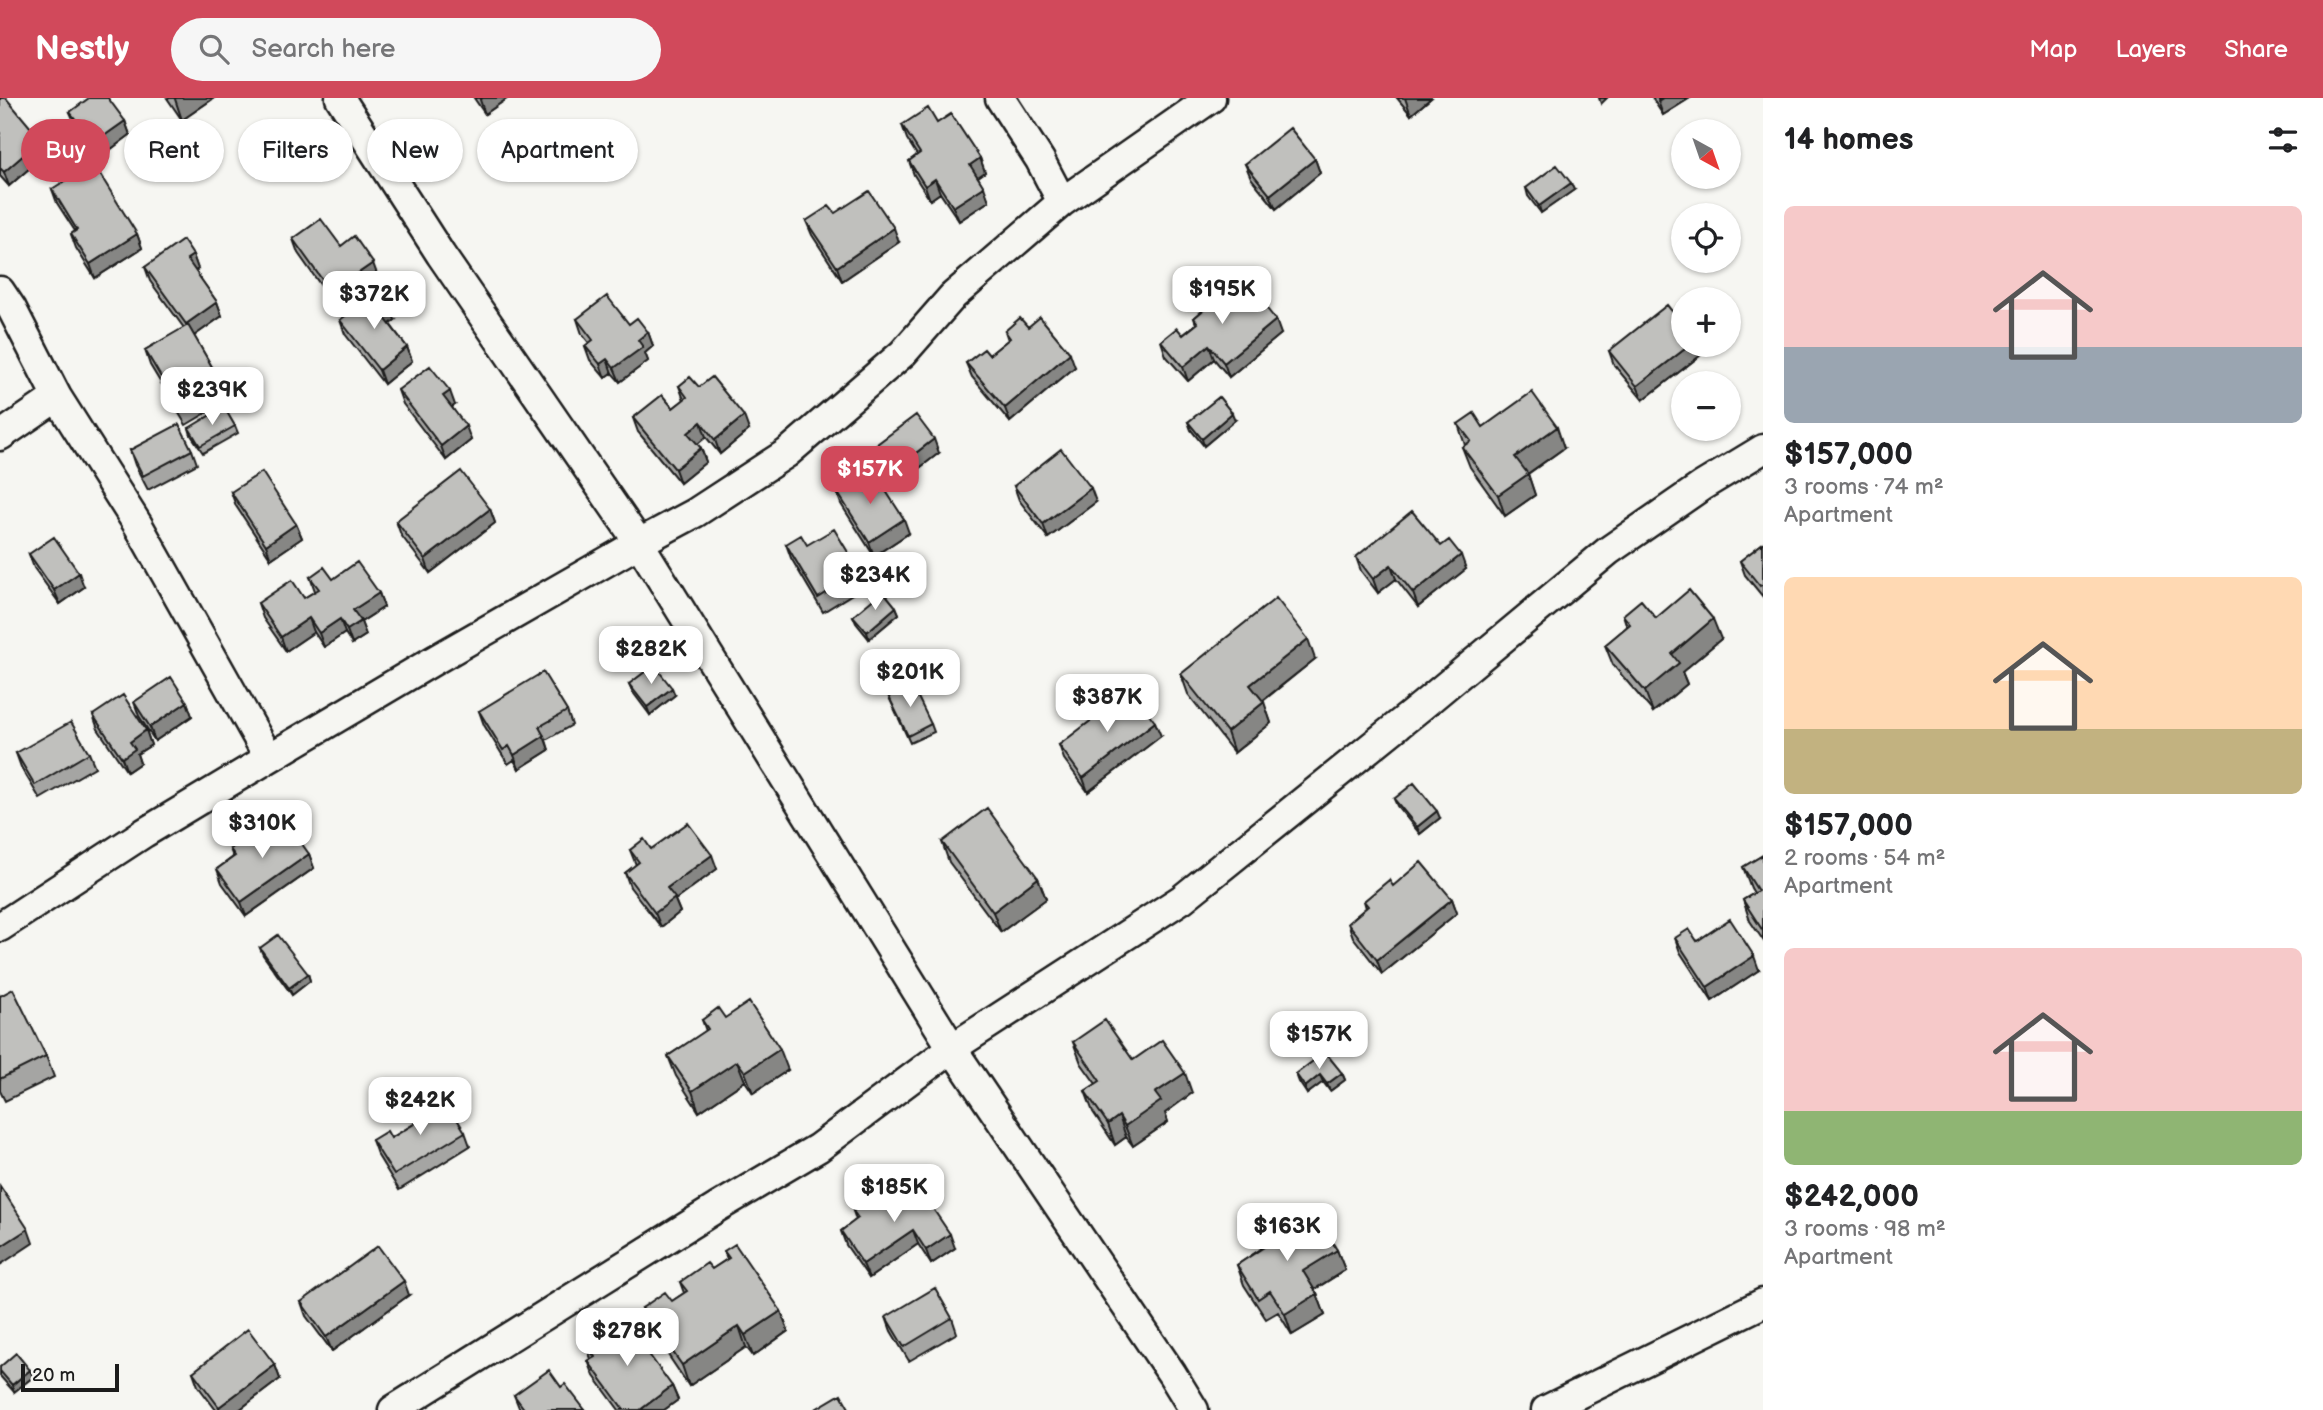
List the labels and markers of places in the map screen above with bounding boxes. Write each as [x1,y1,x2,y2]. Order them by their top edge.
pin: $195K [1173,266,1271,326]
pin: $372K [325,272,423,331]
pin: $239K [163,368,261,427]
pin: $157K [821,446,919,506]
pin: $234K [826,552,924,612]
pin: $282K [602,626,700,686]
pin: $201K [861,650,959,709]
pin: $387K [1058,674,1156,734]
pin: $310K [213,800,311,860]
pin: $157K [1270,1012,1368,1071]
pin: $242K [371,1077,469,1137]
pin: $185K [845,1164,943,1224]
pin: $163K [1238,1204,1336,1263]
pin: $278K [578,1308,676,1368]

